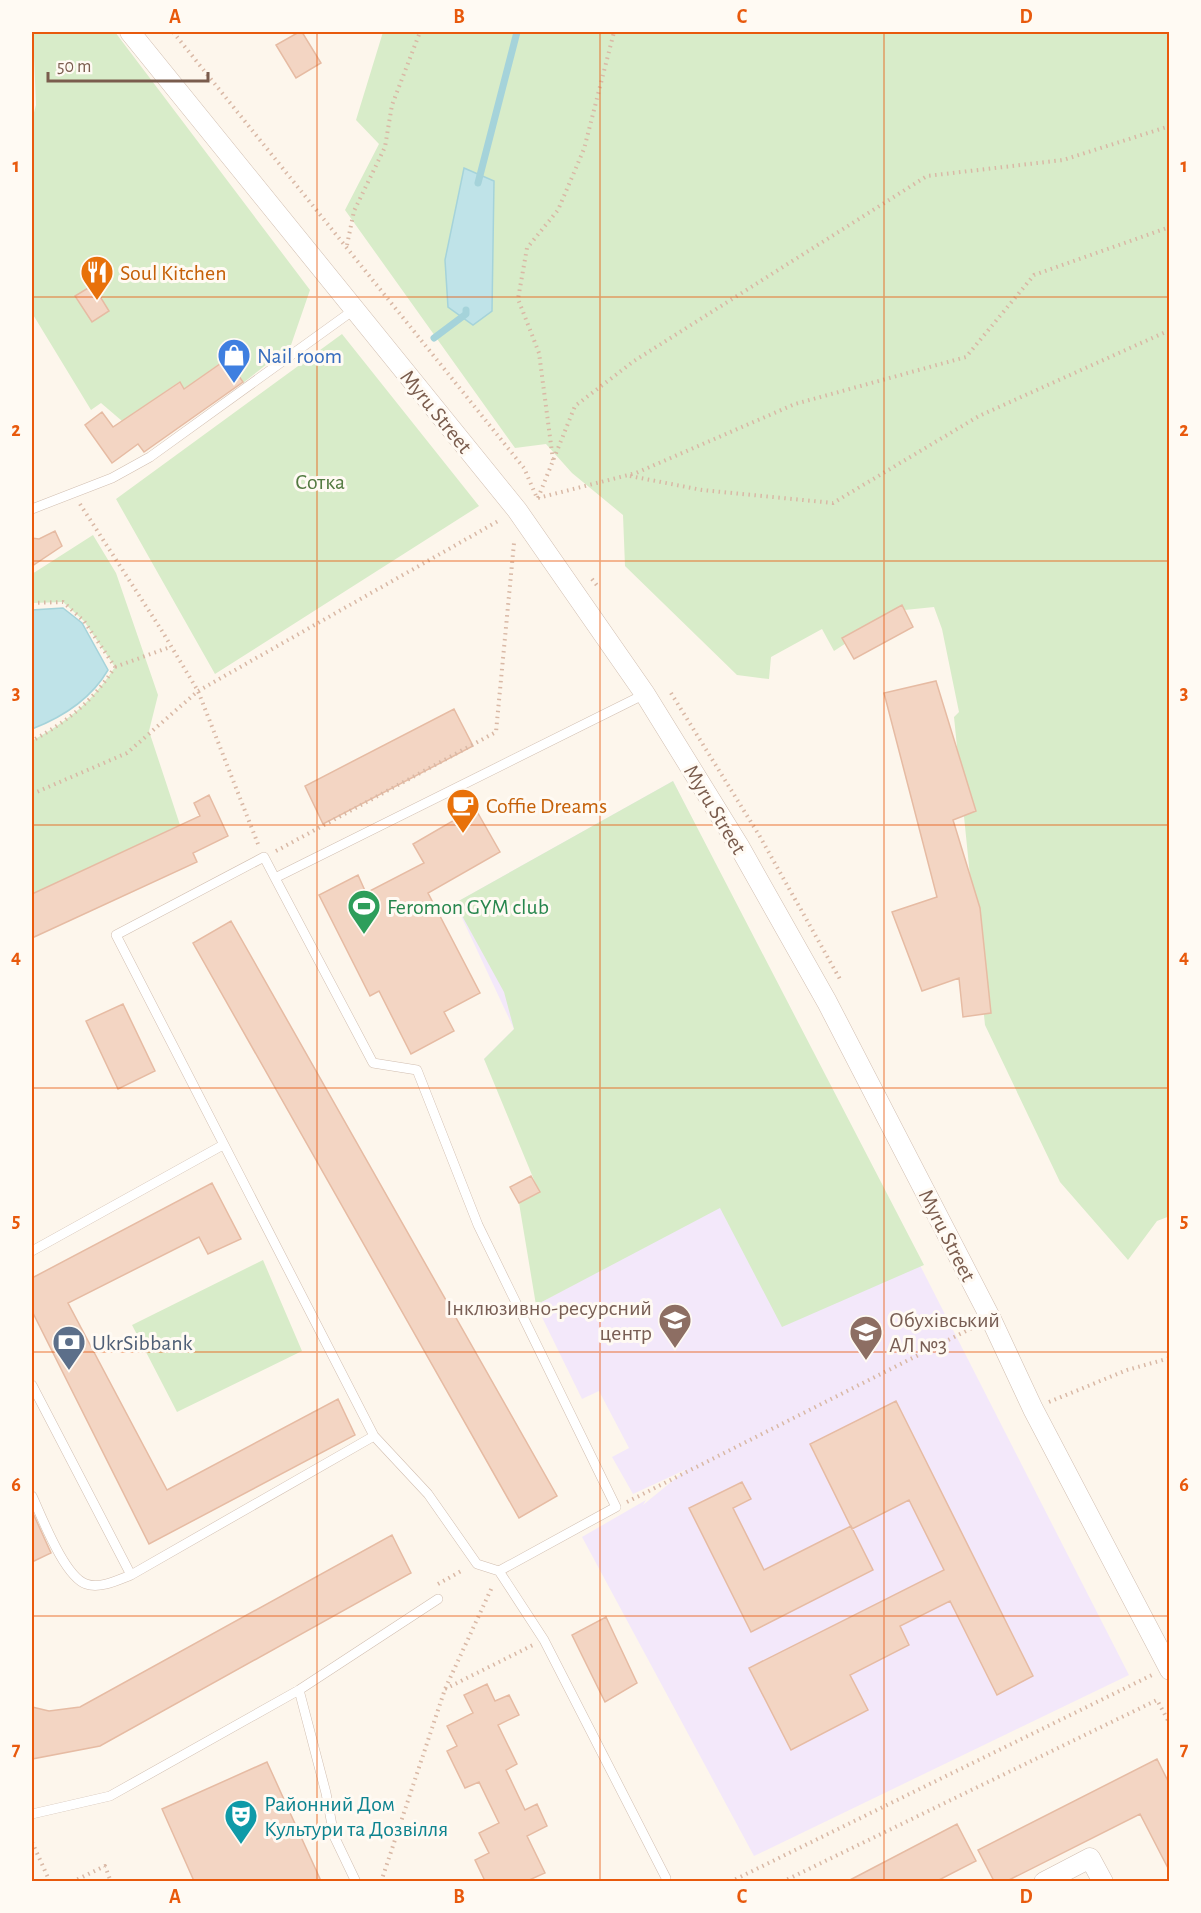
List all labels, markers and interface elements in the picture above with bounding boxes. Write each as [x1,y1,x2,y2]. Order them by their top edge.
text: A [169,7,181,27]
text: B [453,7,465,27]
text: C [737,7,748,27]
text: D [1019,7,1033,27]
scale bar [48,45,208,83]
text: 50 m [57,58,91,76]
text: 1 [12,156,20,176]
text: 1 [1180,156,1188,176]
restaurant icon: Soul Kitchen [79,254,115,301]
place label: Soul Kitchen [120,262,227,284]
shop icon: Nail room [216,337,252,384]
place label: Nail room [257,345,342,367]
street label: Myru Street [396,366,476,457]
text: 2 [11,420,21,440]
text: 2 [1179,420,1189,440]
park label: Сотка [295,471,345,493]
text: 3 [12,683,20,703]
text: 3 [1180,683,1188,703]
street label: Myru Street [680,761,750,858]
cafe icon: Coffie Dreams [445,787,481,834]
place label: Coffie Dreams [486,795,607,817]
sports icon: Feromon GYM club [346,888,382,935]
place label: Feromon GYM club [387,896,549,918]
text: 4 [11,947,21,967]
text: 4 [1179,947,1189,967]
street label: Myru Street [915,1186,980,1285]
text: 5 [12,1211,20,1231]
text: 5 [1180,1211,1188,1231]
place label: Інклюзивно-ресурсний центр [446,1297,652,1344]
school or university icon: Інклюзивно-ресурсний центр [657,1302,693,1349]
place label: Обухівський АЛ №3 [889,1309,1000,1356]
school or university icon: Обухівський АЛ №3 [848,1314,884,1361]
bank icon: UkrSibbank [51,1324,87,1371]
place label: UkrSibbank [92,1332,193,1354]
text: 6 [11,1475,21,1495]
text: 6 [1179,1475,1189,1495]
text: 7 [12,1739,21,1759]
text: 7 [1180,1739,1189,1759]
place label: Районний Дом Культури та Дозвілля [264,1793,448,1840]
theatre icon: Районний Дом Культури та Дозвілля [223,1798,259,1845]
text: A [169,1887,181,1907]
text: B [453,1887,465,1907]
text: C [737,1887,748,1907]
text: D [1019,1887,1033,1907]

